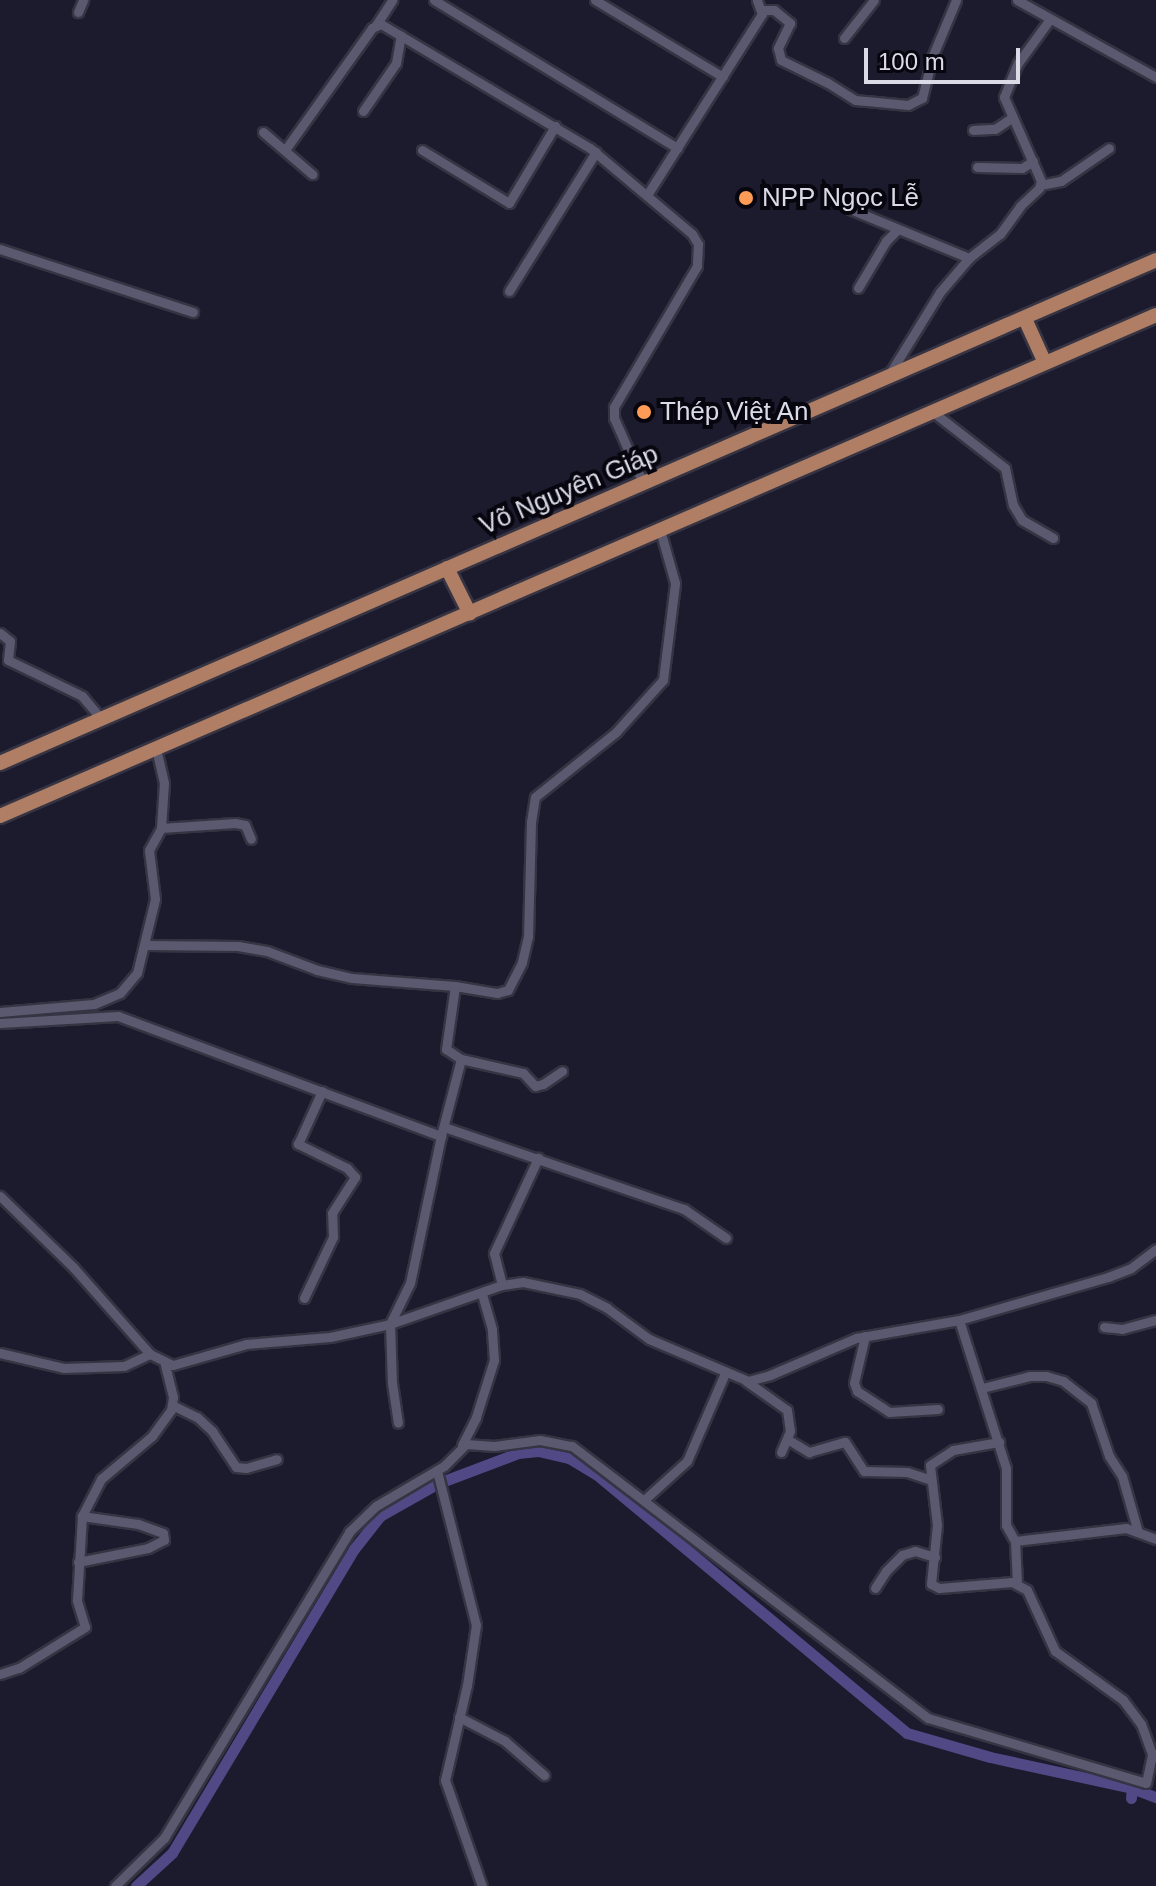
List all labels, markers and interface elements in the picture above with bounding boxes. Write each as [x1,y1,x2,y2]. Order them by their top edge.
scale bar [868,32,1024,82]
text: 100 m [878,48,945,75]
place label: NPP Ngọc Lễ [762,182,920,214]
marker: NPP Ngọc Lễ [737,189,755,207]
place label: Thép Việt An [660,396,810,428]
marker: Thép Việt An [635,403,653,421]
street label: Võ Nguyên Giáp [475,438,663,542]

